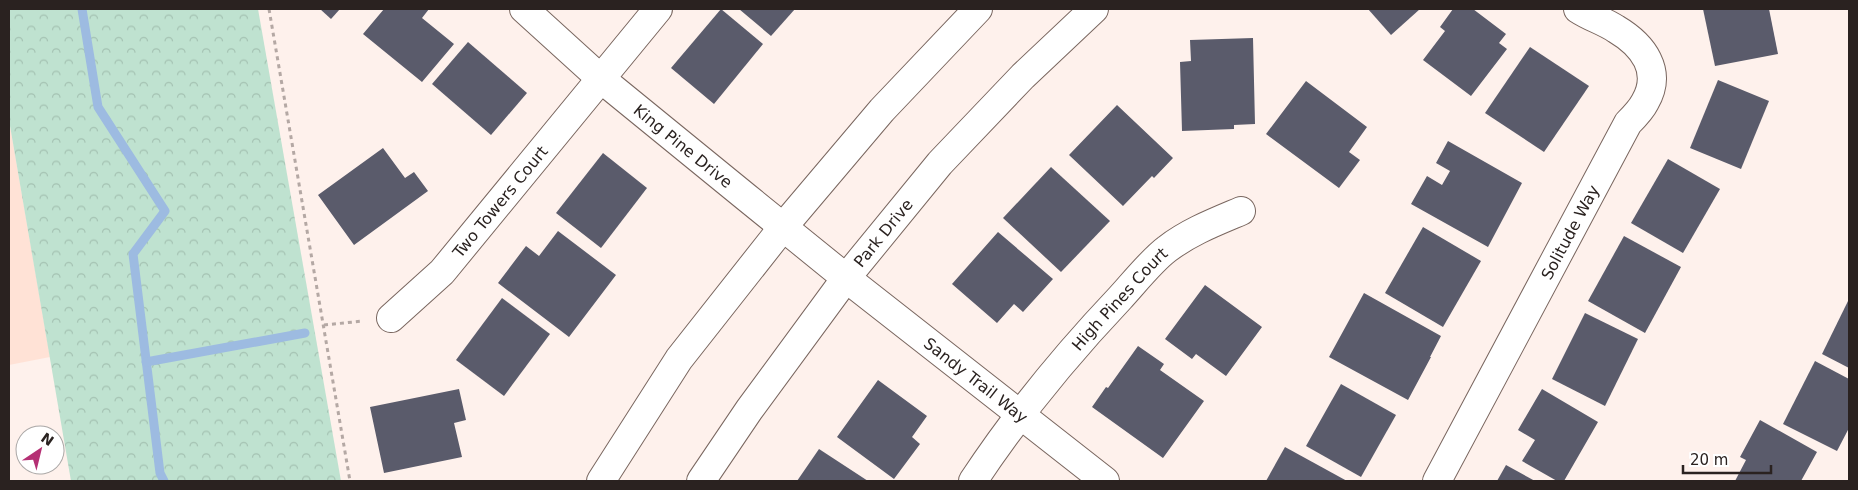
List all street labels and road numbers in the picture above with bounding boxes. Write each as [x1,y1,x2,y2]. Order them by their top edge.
street label: King Pine Drive [630,100,736,192]
street label: Two Towers Court [448,142,552,262]
street label: Solitude Way [1537,182,1603,283]
street label: Park Drive [850,195,917,271]
street label: High Pines Court [1068,244,1172,355]
street label: Sandy Trail Way [920,334,1032,427]

